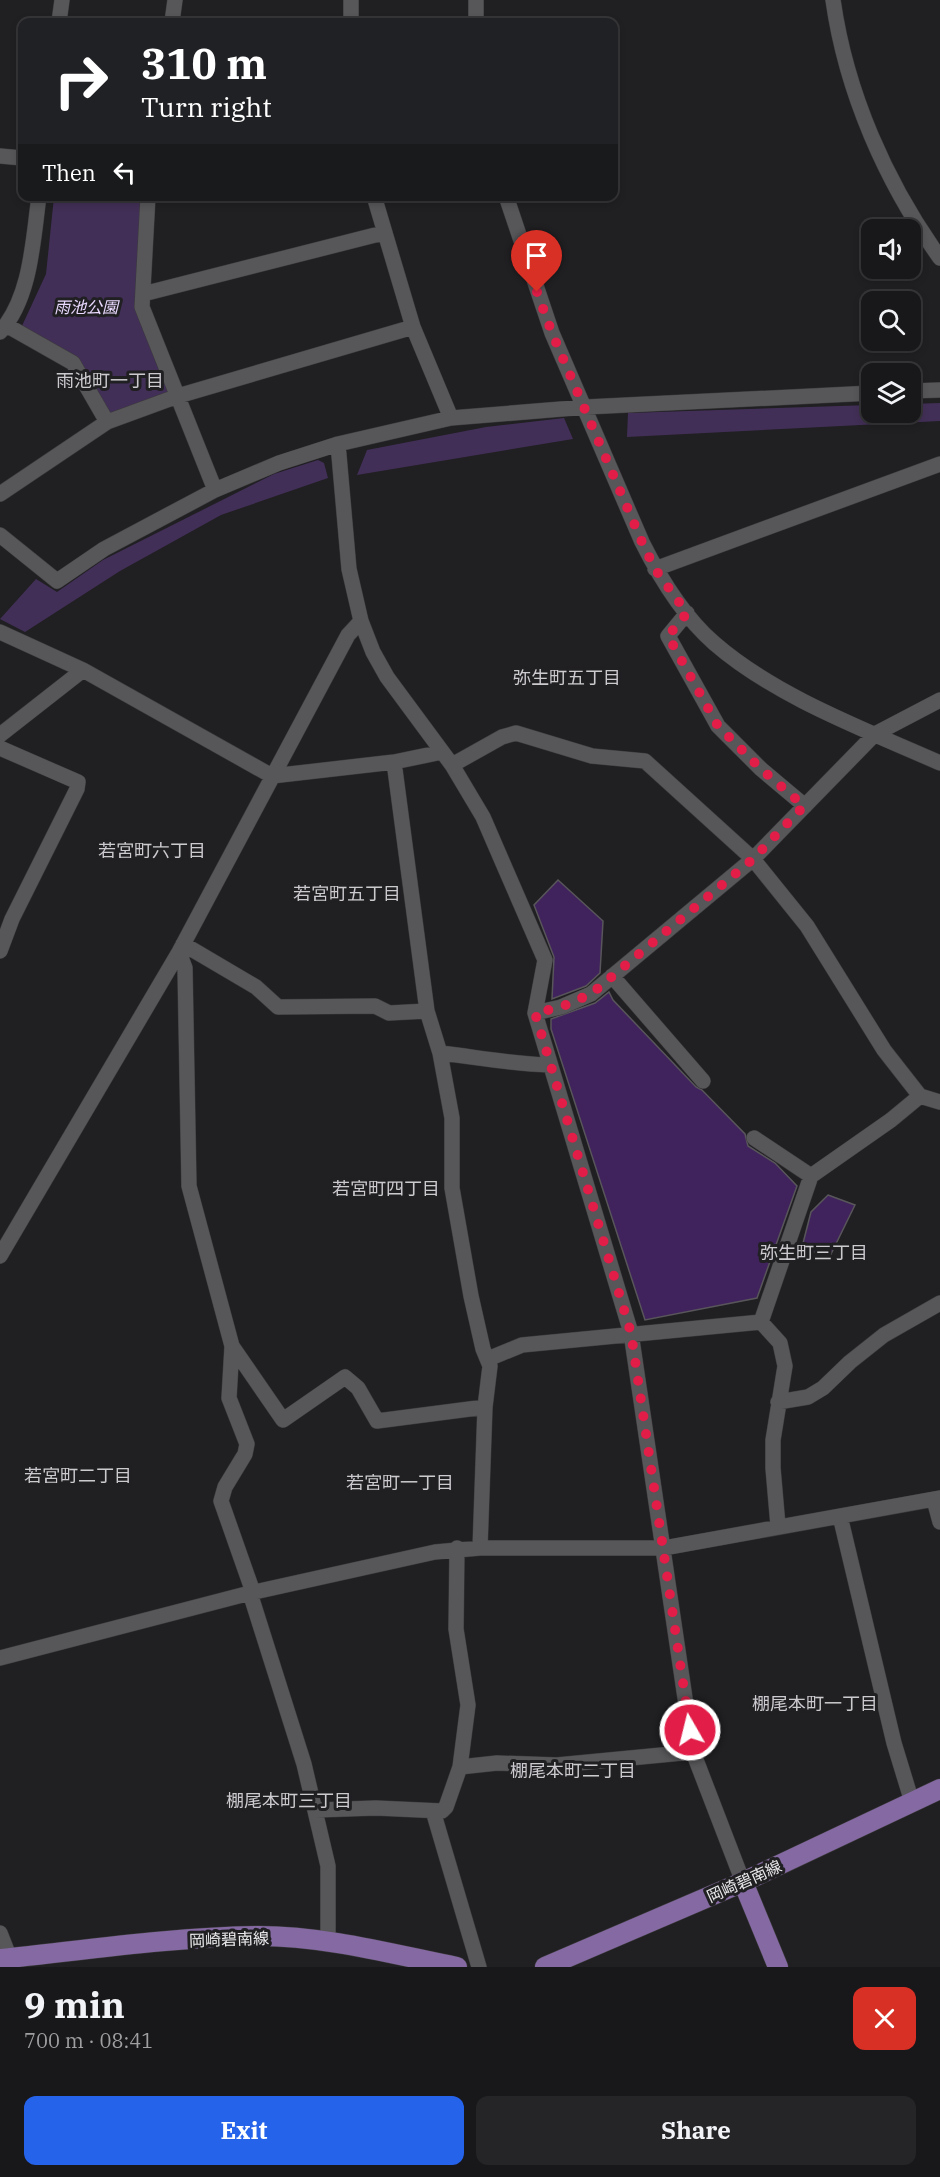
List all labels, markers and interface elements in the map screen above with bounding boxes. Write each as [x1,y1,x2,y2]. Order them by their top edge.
text: 310 m [141,36,267,91]
icon: right [42,42,120,120]
text: Turn right [141,89,272,124]
icon: left [108,156,141,189]
text: Then [42,158,96,187]
map controls [861,219,921,423]
button: sound [861,219,921,279]
pin [511,230,562,292]
icon: arrive [520,239,553,272]
button: search [861,291,921,351]
park label: 雨池公園 [54,297,120,317]
button: layers [861,363,921,423]
district label: 雨池町一丁目 [56,369,164,392]
district label: 弥生町五丁目 [513,666,621,689]
district label: 若宮町六丁目 [98,839,206,862]
district label: 若宮町五丁目 [293,882,401,905]
district label: 若宮町四丁目 [332,1177,440,1200]
district label: 弥生町三丁目 [760,1241,868,1264]
district label: 若宮町二丁目 [24,1464,132,1487]
district label: 若宮町一丁目 [346,1471,454,1494]
district label: 棚尾本町一丁目 [752,1692,878,1715]
position arrow [658,1698,722,1762]
district label: 棚尾本町二丁目 [510,1759,636,1782]
district label: 棚尾本町三丁目 [226,1789,352,1812]
street label: 岡崎碧南線 [703,1856,785,1906]
street label: 岡崎碧南線 [189,1928,269,1950]
text: 9 min [24,1981,125,2028]
button: close [853,1987,916,2050]
text: 700 m · 08:41 [24,2027,153,2054]
button: Exit [24,2096,464,2165]
button: Share [476,2096,916,2165]

